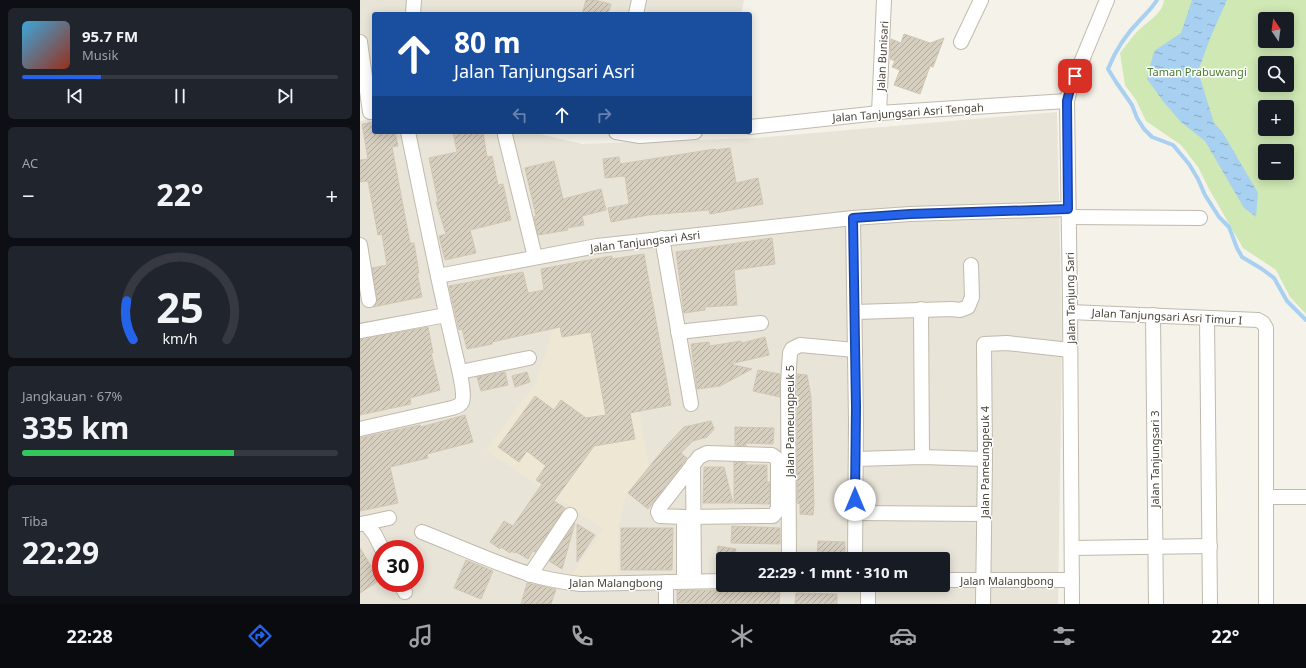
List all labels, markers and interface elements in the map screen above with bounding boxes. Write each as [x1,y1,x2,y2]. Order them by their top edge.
north arrow [1258,12,1294,48]
map controls [1258,12,1294,180]
street label: Jalan Bunisari [873,21,891,92]
text: 80 m [454,23,521,61]
text: 95.7 FM [82,26,138,46]
icon: ahead [388,28,440,80]
text: Musik [82,46,118,64]
button: search [1258,56,1294,92]
text: Jalan Tanjungsari Asri [454,59,635,83]
pin [1058,59,1092,93]
park label: Taman Prabuwangi [1147,64,1247,79]
icon: arrive [1064,65,1086,87]
icon: previous [64,85,86,107]
icon: pause [169,85,191,107]
icon: next [274,85,296,107]
street label: Jalan Tanjungsari Asri Tengah [831,99,984,125]
button: + [1258,100,1294,136]
icon: left [509,104,531,126]
icon: ahead [551,104,573,126]
icon: right [593,104,615,126]
button: − [1258,144,1294,180]
text: AC [22,154,38,172]
text: 22° [156,174,204,215]
text: − [22,180,35,210]
text: + [325,180,338,210]
street label: Jalan Tanjungsari Asri [588,227,701,255]
street label: Jalan Tanjung Sari [1062,252,1078,345]
text: 25 [156,279,204,335]
street label: Jalan Tanjungsari Asri Timur I [1090,305,1243,327]
text: km/h [162,329,198,348]
street label: Jalan Pameungpeuk 5 [782,365,797,478]
text: Jangkauan · 67% [22,387,122,405]
street label: Jalan Pameungpeuk 4 [977,405,992,519]
text: 335 km [22,407,129,448]
street label: Jalan Tanjungsari 3 [1147,410,1162,509]
position arrow [834,479,876,521]
text: Tiba [22,512,48,530]
text: 22:29 [22,532,99,573]
speed limit sign: 30 [372,540,424,592]
text: 22:29 · 1 mnt · 310 m [758,562,908,582]
street label: Jalan Malangbong [959,573,1054,588]
street label: Jalan Malangbong [568,575,663,590]
icon: directions [246,622,274,650]
icon: music [407,622,435,650]
icon: phone [568,622,596,650]
icon: climate [728,622,756,650]
icon: car [889,622,917,650]
icon: filters [1050,622,1078,650]
text: 22:28 [66,624,113,648]
text: 22° [1211,624,1240,648]

